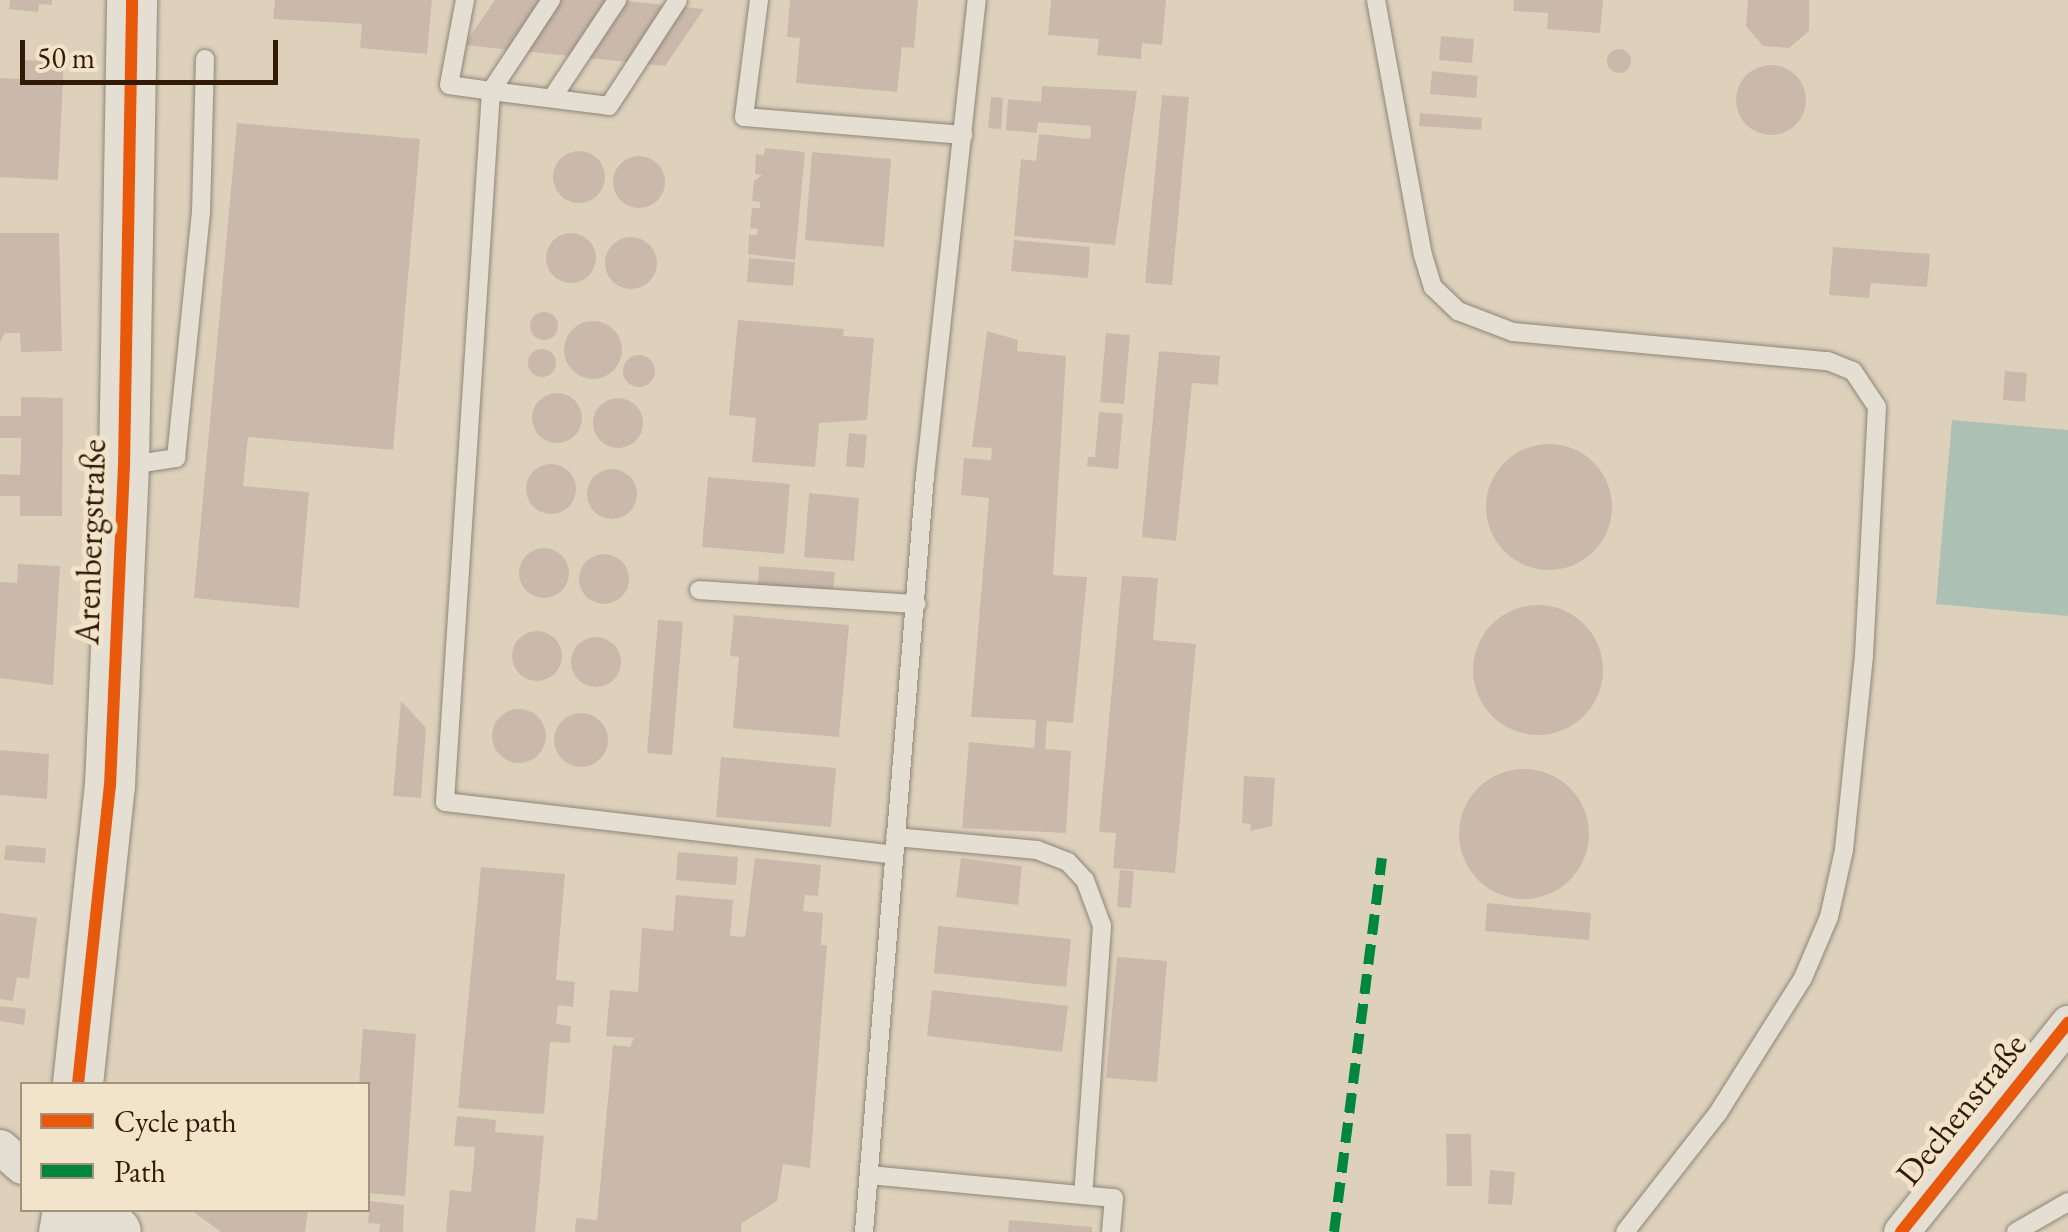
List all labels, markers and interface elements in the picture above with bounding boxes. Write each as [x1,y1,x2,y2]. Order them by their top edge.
scale bar [25,20,282,82]
text: 50 m [37,38,95,77]
street label: Arenbergstraße [65,438,115,646]
street label: Dechenstraße [1887,1025,2035,1193]
legend [20,1082,370,1212]
text: Cycle path [114,1102,237,1141]
text: Path [114,1152,166,1191]

